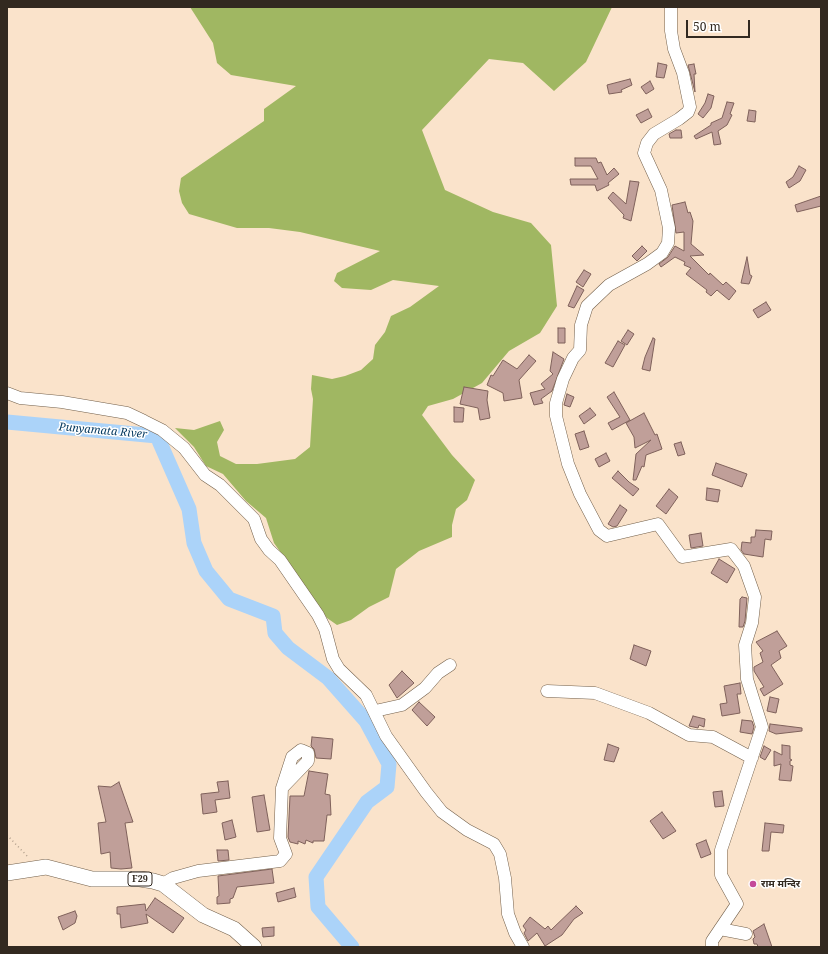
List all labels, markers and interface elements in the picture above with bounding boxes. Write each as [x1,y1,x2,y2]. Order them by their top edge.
scale bar [688,12,752,38]
text: 50 m [693,18,721,35]
water label: Punyamata River [58,421,148,441]
road number: F29 [128,872,152,886]
place label: राम मन्दिर [761,878,800,890]
marker: राम मन्दिर [748,879,758,889]

